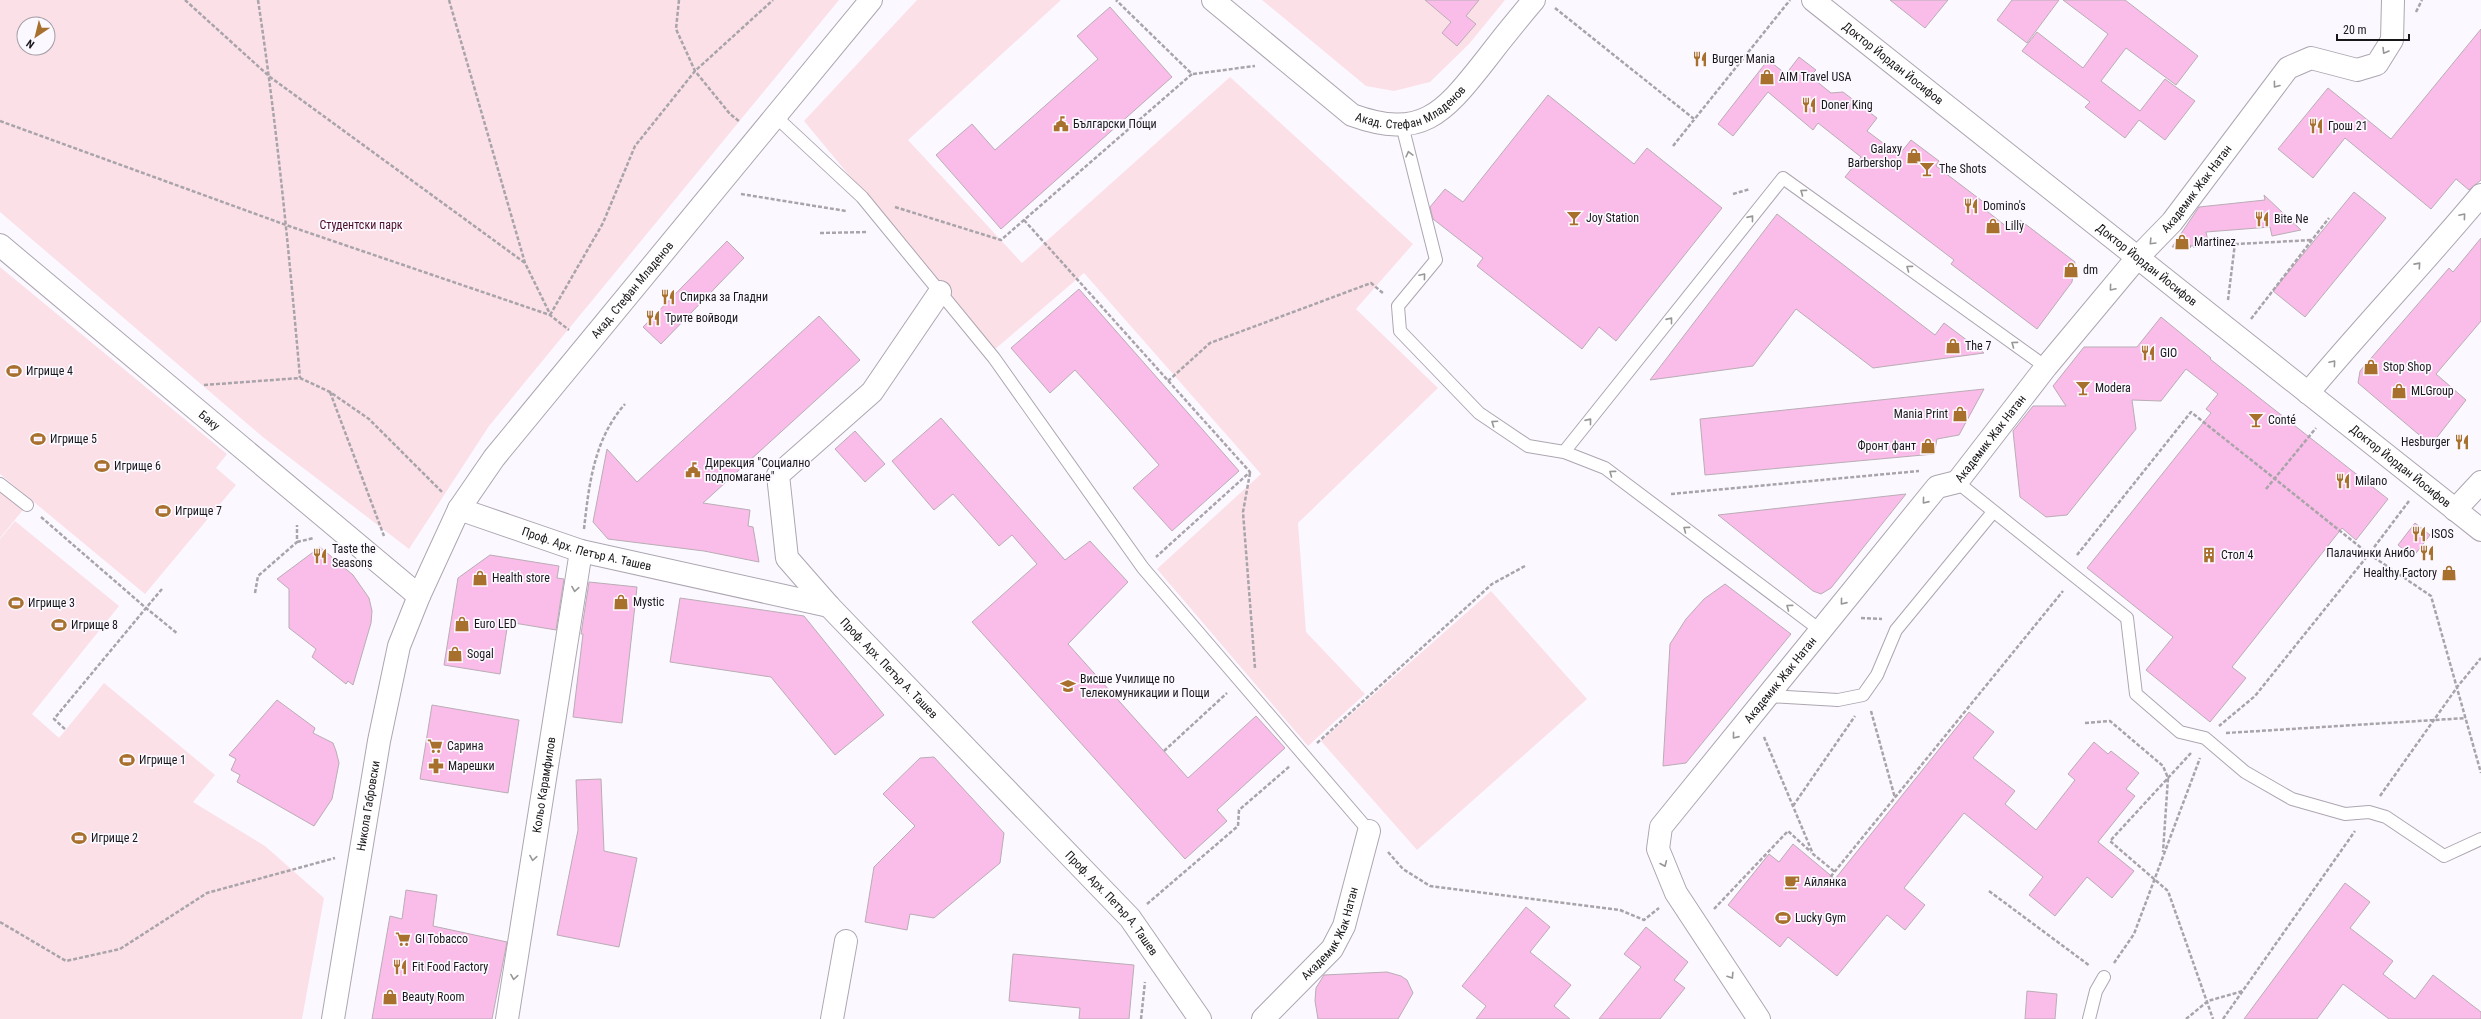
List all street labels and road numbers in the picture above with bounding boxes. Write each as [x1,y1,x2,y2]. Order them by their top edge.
street label: Доктор Йордан Йосифов [1840,19,1946,108]
street label: Акад. Стефан Младенов [1354,83,1469,132]
street label: Академик Жак Натан [2159,142,2234,236]
street label: Доктор Йордан Йосифов [2094,221,2200,309]
street label: Акад. Стефан Младенов [588,239,676,341]
street label: Академик Жак Натан [1952,392,2029,485]
street label: Баку [196,408,223,433]
street label: Доктор Йордан Йосифов [2347,422,2454,510]
street label: Проф. Арх. Петър А. Ташев [520,524,653,573]
street label: Проф. Арх. Петър А. Ташев [837,615,941,721]
street label: Академик Жак Натан [1741,634,1819,726]
street label: Кольо Карамфилов [530,736,559,834]
street label: Никола Габровски [354,760,383,852]
street label: Проф. Арх. Петър А. Ташев [1062,848,1161,958]
street label: Академик Жак Натан [1298,885,1361,983]

